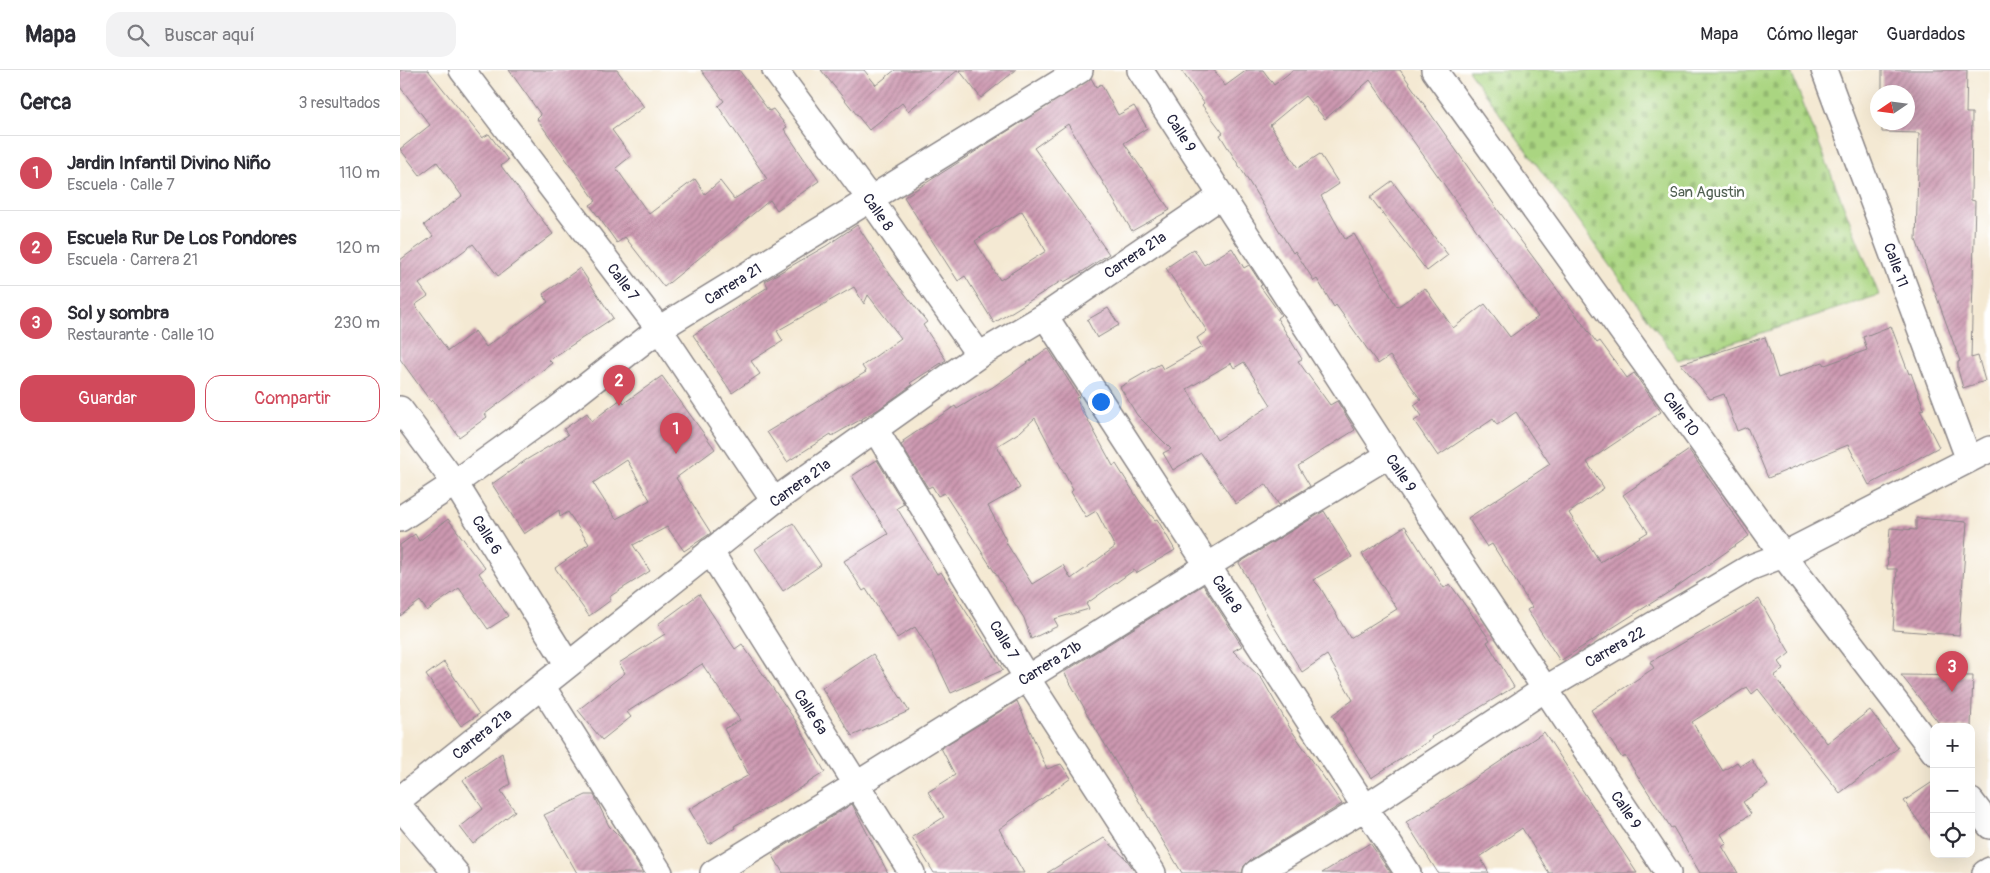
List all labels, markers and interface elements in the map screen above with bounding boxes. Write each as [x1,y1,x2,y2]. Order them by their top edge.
search box [106,12,456,57]
text: Mapa [25,20,76,49]
icon: search [124,21,152,49]
text: Buscar aquí [164,23,255,47]
text: Mapa [1700,23,1738,46]
text: Cómo llegar [1766,23,1858,46]
text: Guardados [1886,23,1965,46]
north arrow [1870,85,1915,130]
text: Cerca [20,89,71,116]
text: 3 resultados [298,93,380,113]
street label: Calle 9 [1161,111,1200,156]
text: Jardin Infantil Divino Niño [67,151,271,175]
text: 1 [33,163,39,183]
text: 110 m [339,163,380,183]
text: Escuela · Calle 7 [67,175,175,195]
park label: San Agustin [1669,183,1745,202]
street label: Calle 8 [858,190,898,235]
text: Escuela Rur De Los Pondores [67,226,296,250]
street label: Carrera 21a [1101,228,1170,283]
text: 2 [32,238,40,258]
text: 120 m [336,238,380,258]
street label: Calle 11 [1879,240,1912,290]
text: Escuela · Carrera 21 [67,250,198,270]
street label: Carrera 21 [701,259,765,309]
street label: Calle 7 [602,260,643,305]
text: Sol y sombra [67,301,169,325]
text: 3 [32,313,40,333]
text: 230 m [334,313,380,333]
text: Restaurante · Calle 10 [67,325,214,345]
pin: 2 [603,365,635,406]
button: Guardar [20,375,195,422]
button: Compartir [205,375,380,422]
street label: Calle 10 [1658,388,1703,440]
your location [1088,389,1114,415]
pin: 1 [660,413,692,454]
street label: Calle 9 [1381,451,1420,496]
street label: Carrera 21a [766,455,835,512]
street label: Calle 6 [467,512,506,558]
street label: Calle 8 [1207,572,1246,617]
street label: Calle 7 [985,617,1023,663]
street label: Carrera 22 [1582,623,1649,672]
street label: Carrera 21b [1015,636,1086,690]
pin: 3 [1936,651,1968,692]
street label: Calle 6a [789,686,832,738]
street label: Carrera 21a [449,705,516,764]
map controls [1930,723,1975,858]
button: + [1930,723,1975,768]
button: − [1930,768,1975,813]
street label: Calle 9 [1606,788,1645,833]
button: locate [1930,813,1975,858]

